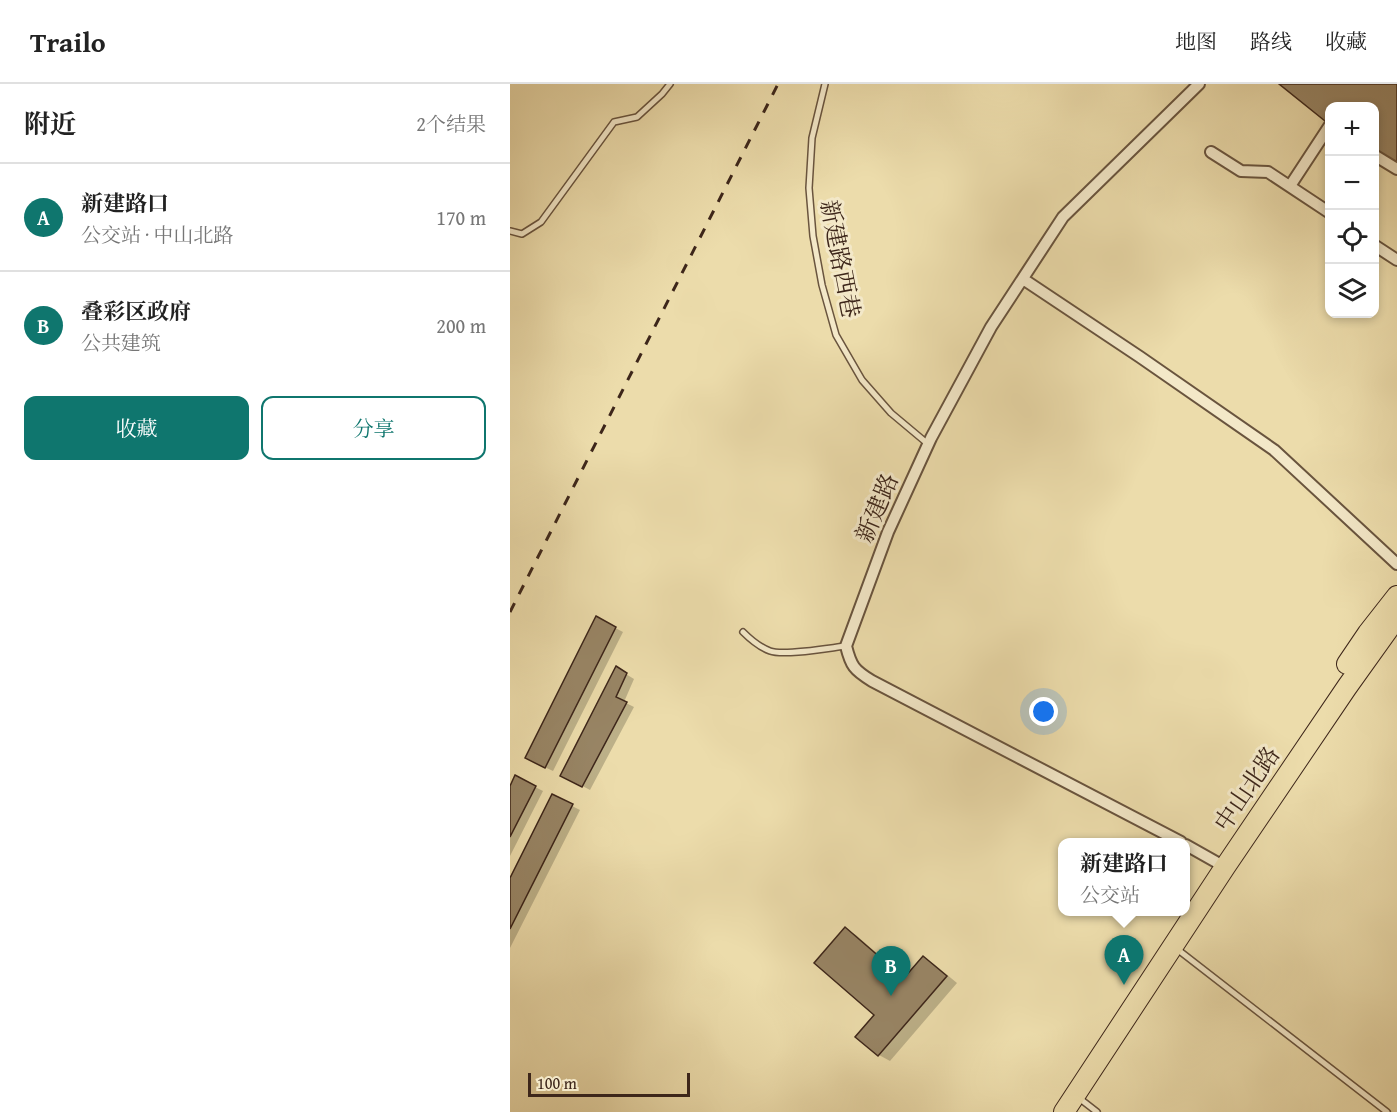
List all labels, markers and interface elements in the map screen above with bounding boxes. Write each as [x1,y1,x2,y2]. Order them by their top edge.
text: Trailo [30,21,106,62]
text: 地图 [1175,26,1217,57]
text: 路线 [1250,26,1292,57]
text: 收藏 [1325,26,1367,57]
map controls [1325,102,1379,318]
button: + [1325,102,1379,156]
text: 附近 [24,104,76,143]
text: 2个结果 [416,109,486,138]
button: − [1325,156,1379,210]
text: 新建路口 [81,187,169,219]
street label: 新建路西巷 [812,197,869,321]
text: A [37,203,50,232]
text: 170 m [436,203,486,232]
button: locate [1325,210,1379,264]
text: 公交站 · 中山北路 [81,220,233,249]
button: layers [1325,264,1379,318]
text: 叠彩区政府 [81,295,191,327]
text: B [37,311,50,340]
text: 200 m [436,311,486,340]
text: 公共建筑 [81,328,161,357]
button: 收藏 [24,396,249,460]
button: 分享 [261,396,486,460]
street label: 新建路 [846,468,907,548]
your location [1029,697,1058,726]
street label: 中山北路 [1205,739,1288,838]
popup [1058,838,1190,916]
text: 新建路口 [1080,847,1168,879]
text: 公交站 [1080,880,1140,909]
pin: A [1104,936,1144,985]
pin: B [872,946,910,996]
scale bar [528,1070,690,1098]
text: 100 m [537,1071,577,1095]

